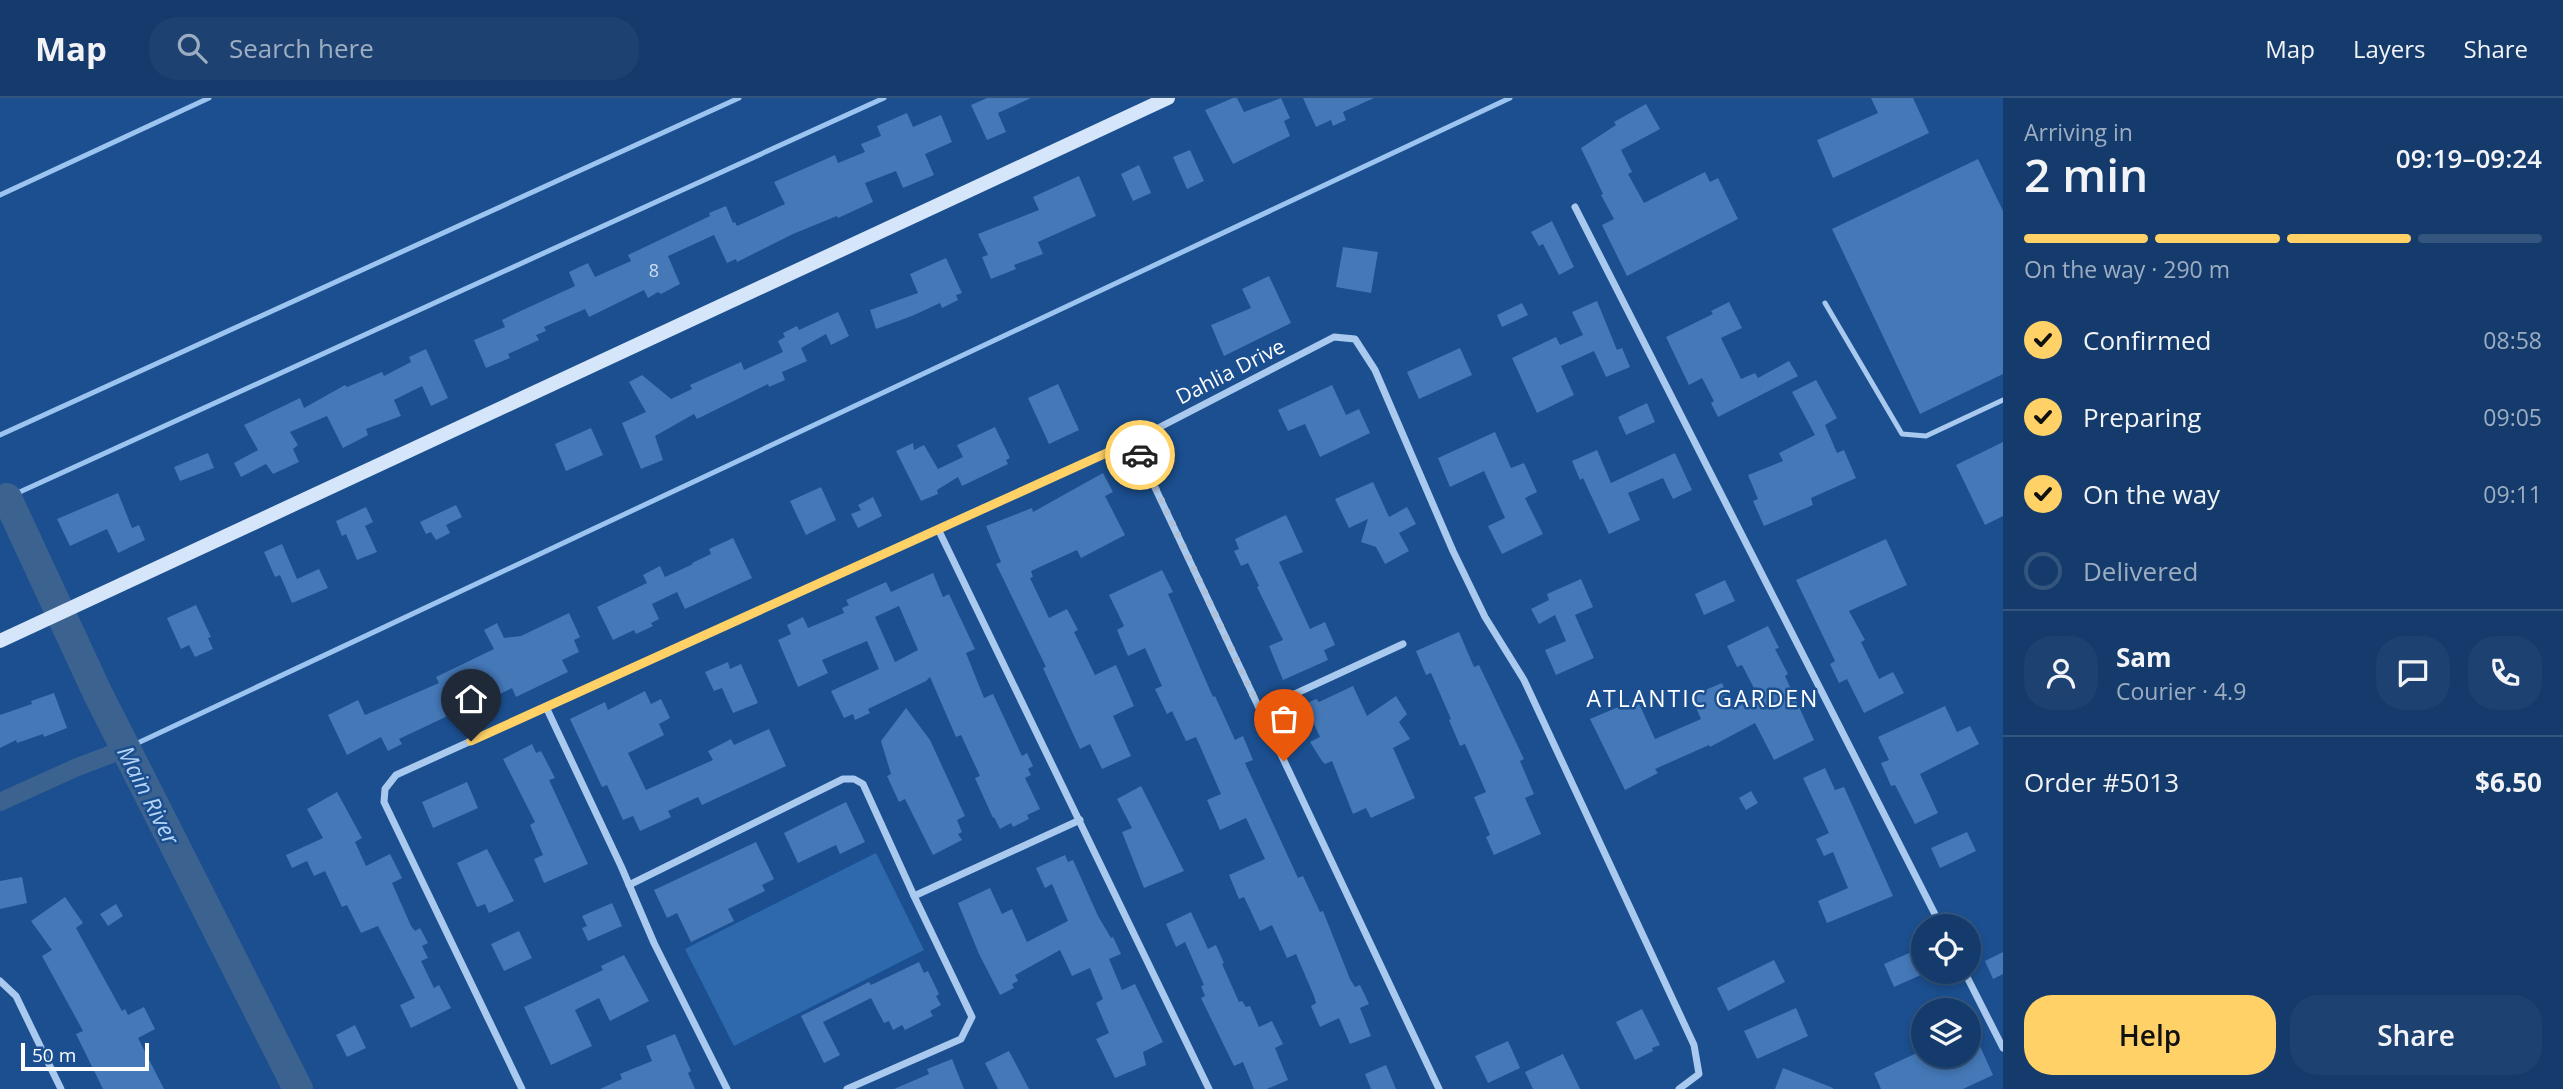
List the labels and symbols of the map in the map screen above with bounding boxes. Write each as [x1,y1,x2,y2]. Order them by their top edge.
house number: 8 [649,258,659,282]
street label: Dahlia Drive [1171,332,1289,410]
courier [1105,420,1175,490]
pin [441,669,501,741]
district label: ATLANTIC GARDEN [1587,682,1819,714]
pin [1254,689,1314,761]
water label: Main River [110,740,188,851]
scale bar [21,1040,149,1072]

